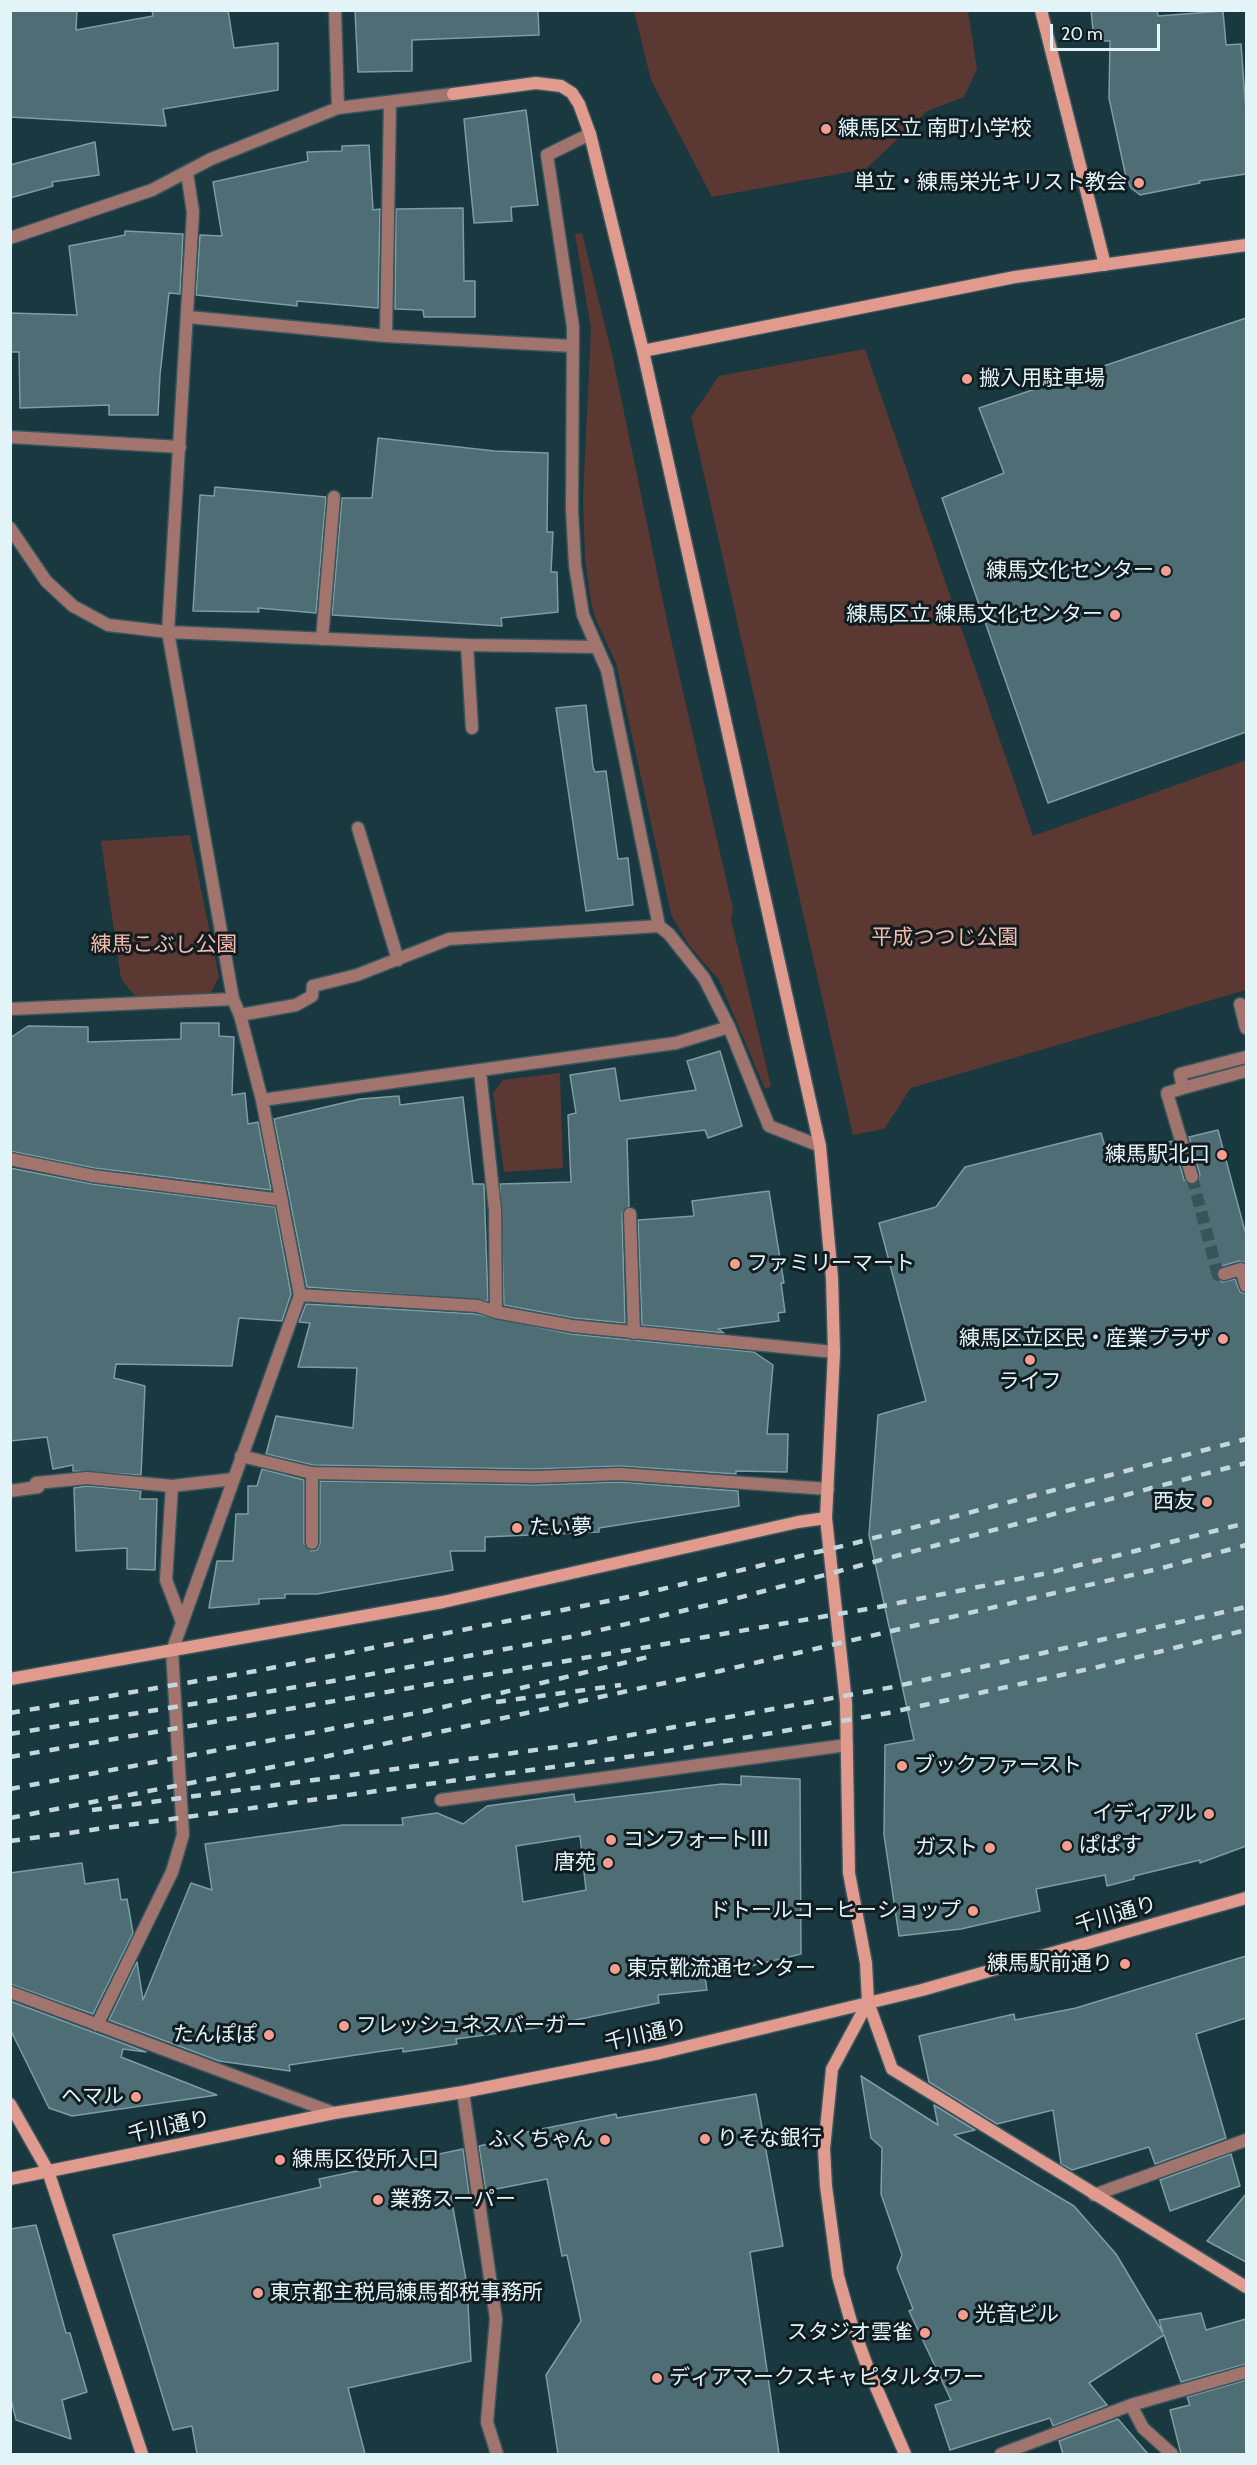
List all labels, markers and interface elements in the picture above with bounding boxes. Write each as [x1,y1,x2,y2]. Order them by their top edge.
scale bar [1053,12,1162,50]
text: 20 m [1061,23,1103,45]
place label: 練馬区立 南町小学校 [838,116,1032,142]
marker: 練馬区立 南町小学校 [819,122,833,136]
place label: 単立・練馬栄光キリスト教会 [854,170,1127,196]
marker: 単立・練馬栄光キリスト教会 [1132,176,1146,190]
place label: 搬入用駐車場 [979,366,1105,392]
marker: 搬入用駐車場 [960,372,974,386]
place label: 練馬文化センター [986,558,1154,584]
marker: 練馬文化センター [1159,564,1173,578]
place label: 練馬区立 練馬文化センター [846,602,1103,628]
marker: 練馬区立 練馬文化センター [1108,608,1122,622]
park label: 平成つつじ公園 [872,925,1018,951]
park label: 練馬こぶし公園 [91,932,237,958]
place label: 練馬駅北口 [1105,1142,1210,1168]
marker: 練馬駅北口 [1215,1148,1229,1162]
place label: ファミリーマート [747,1251,915,1277]
marker: ファミリーマート [728,1257,742,1271]
place label: 練馬区立区民・産業プラザ [959,1326,1211,1352]
marker: 練馬区立区民・産業プラザ [1216,1332,1230,1346]
marker: ライフ [1023,1353,1037,1367]
place label: ライフ [999,1369,1061,1395]
place label: 西友 [1153,1489,1195,1515]
marker: 西友 [1200,1495,1214,1509]
place label: たい夢 [529,1515,592,1541]
marker: たい夢 [510,1521,524,1535]
place label: ブックファースト [914,1753,1082,1779]
marker: ブックファースト [895,1759,909,1773]
place label: イディアル [1092,1801,1197,1827]
marker: イディアル [1202,1807,1216,1821]
place label: コンフォートⅢ [623,1827,770,1853]
marker: コンフォートⅢ [604,1833,618,1847]
place label: ぱぱす [1079,1833,1142,1859]
place label: ガスト [915,1835,978,1861]
marker: ぱぱす [1060,1839,1074,1853]
marker: ガスト [983,1841,997,1855]
place label: 唐苑 [554,1850,596,1876]
marker: 唐苑 [601,1856,615,1870]
street label: 千川通り [1072,1891,1160,1939]
place label: ドトールコーヒーショップ [709,1898,961,1924]
marker: ドトールコーヒーショップ [966,1904,980,1918]
place label: 練馬駅前通り [987,1951,1113,1977]
place label: 東京靴流通センター [627,1956,816,1982]
marker: 練馬駅前通り [1118,1957,1132,1971]
marker: 東京靴流通センター [608,1962,622,1976]
place label: フレッシュネスバーガー [356,2013,587,2039]
street label: 千川通り [602,2014,690,2056]
marker: フレッシュネスバーガー [337,2019,351,2033]
place label: たんぽぽ [173,2022,257,2048]
marker: たんぽぽ [262,2028,276,2042]
place label: ヘマル [61,2084,124,2110]
marker: ヘマル [129,2090,143,2104]
street label: 千川通り [125,2106,213,2148]
place label: りそな銀行 [717,2126,822,2152]
place label: ふくちゃん [488,2127,593,2153]
marker: りそな銀行 [698,2132,712,2146]
marker: ふくちゃん [598,2133,612,2147]
place label: 練馬区役所入口 [292,2147,439,2173]
marker: 練馬区役所入口 [273,2153,287,2167]
place label: 業務スーパー [390,2187,516,2213]
marker: 業務スーパー [371,2193,385,2207]
place label: 東京都主税局練馬都税事務所 [270,2280,543,2306]
marker: 東京都主税局練馬都税事務所 [251,2286,265,2300]
place label: 光音ビル [975,2302,1059,2328]
marker: 光音ビル [956,2308,970,2322]
place label: スタジオ雲雀 [787,2320,913,2346]
marker: スタジオ雲雀 [918,2326,932,2340]
place label: ディアマークスキャピタルタワー [669,2365,984,2391]
marker: ディアマークスキャピタルタワー [650,2371,664,2385]

